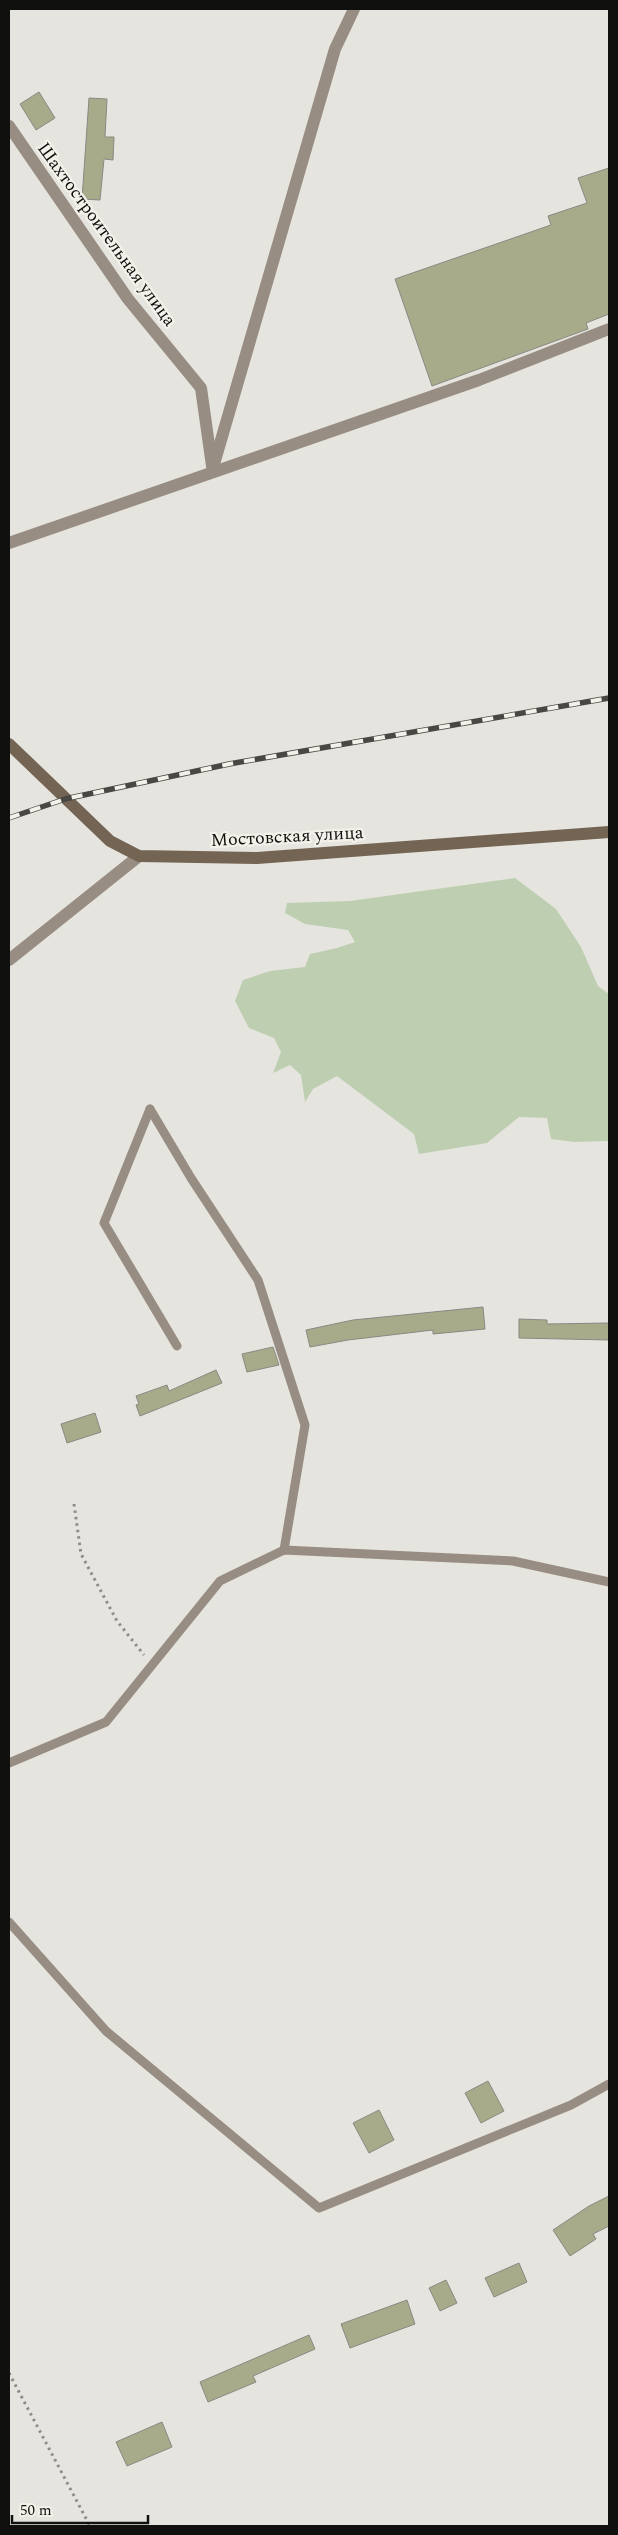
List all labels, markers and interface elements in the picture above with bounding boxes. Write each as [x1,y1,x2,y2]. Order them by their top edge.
street label: Шахтостроительная улица [30,137,183,332]
street label: Мостовская улица [210,819,364,854]
scale bar [12,2492,149,2524]
text: 50 m [20,2499,52,2522]

